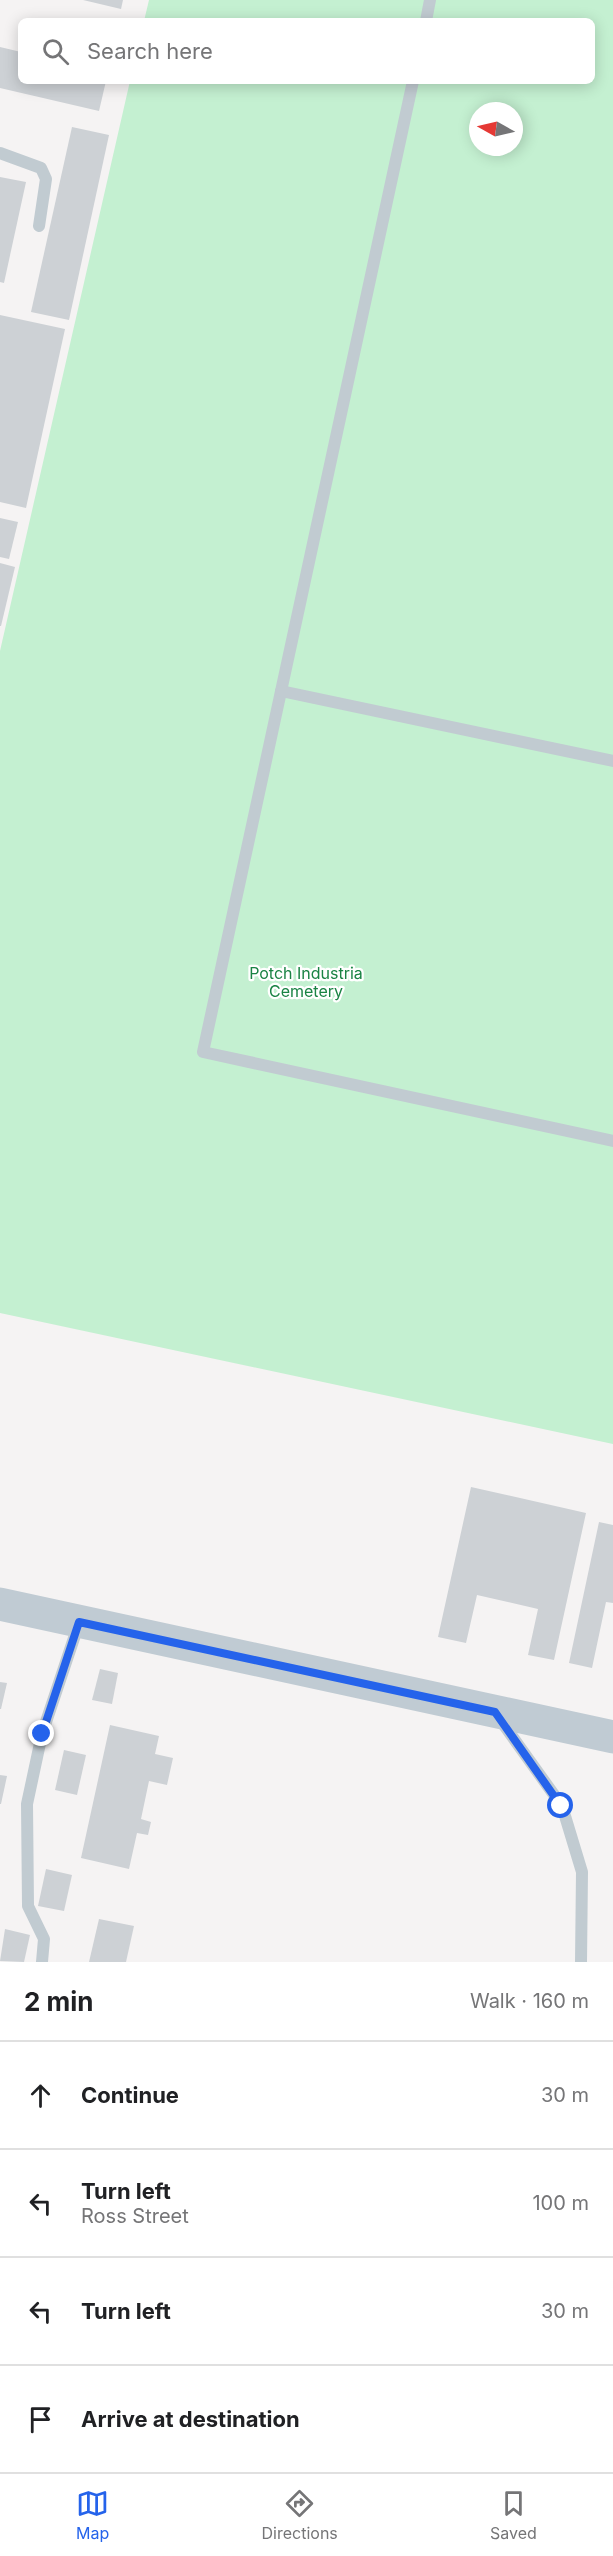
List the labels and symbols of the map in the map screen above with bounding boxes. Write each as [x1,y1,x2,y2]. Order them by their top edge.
north arrow [469,102,523,156]
park label: Potch Industria Cemetery [249,963,363,1001]
route end [28,1720,54,1746]
route start [547,1792,573,1818]

